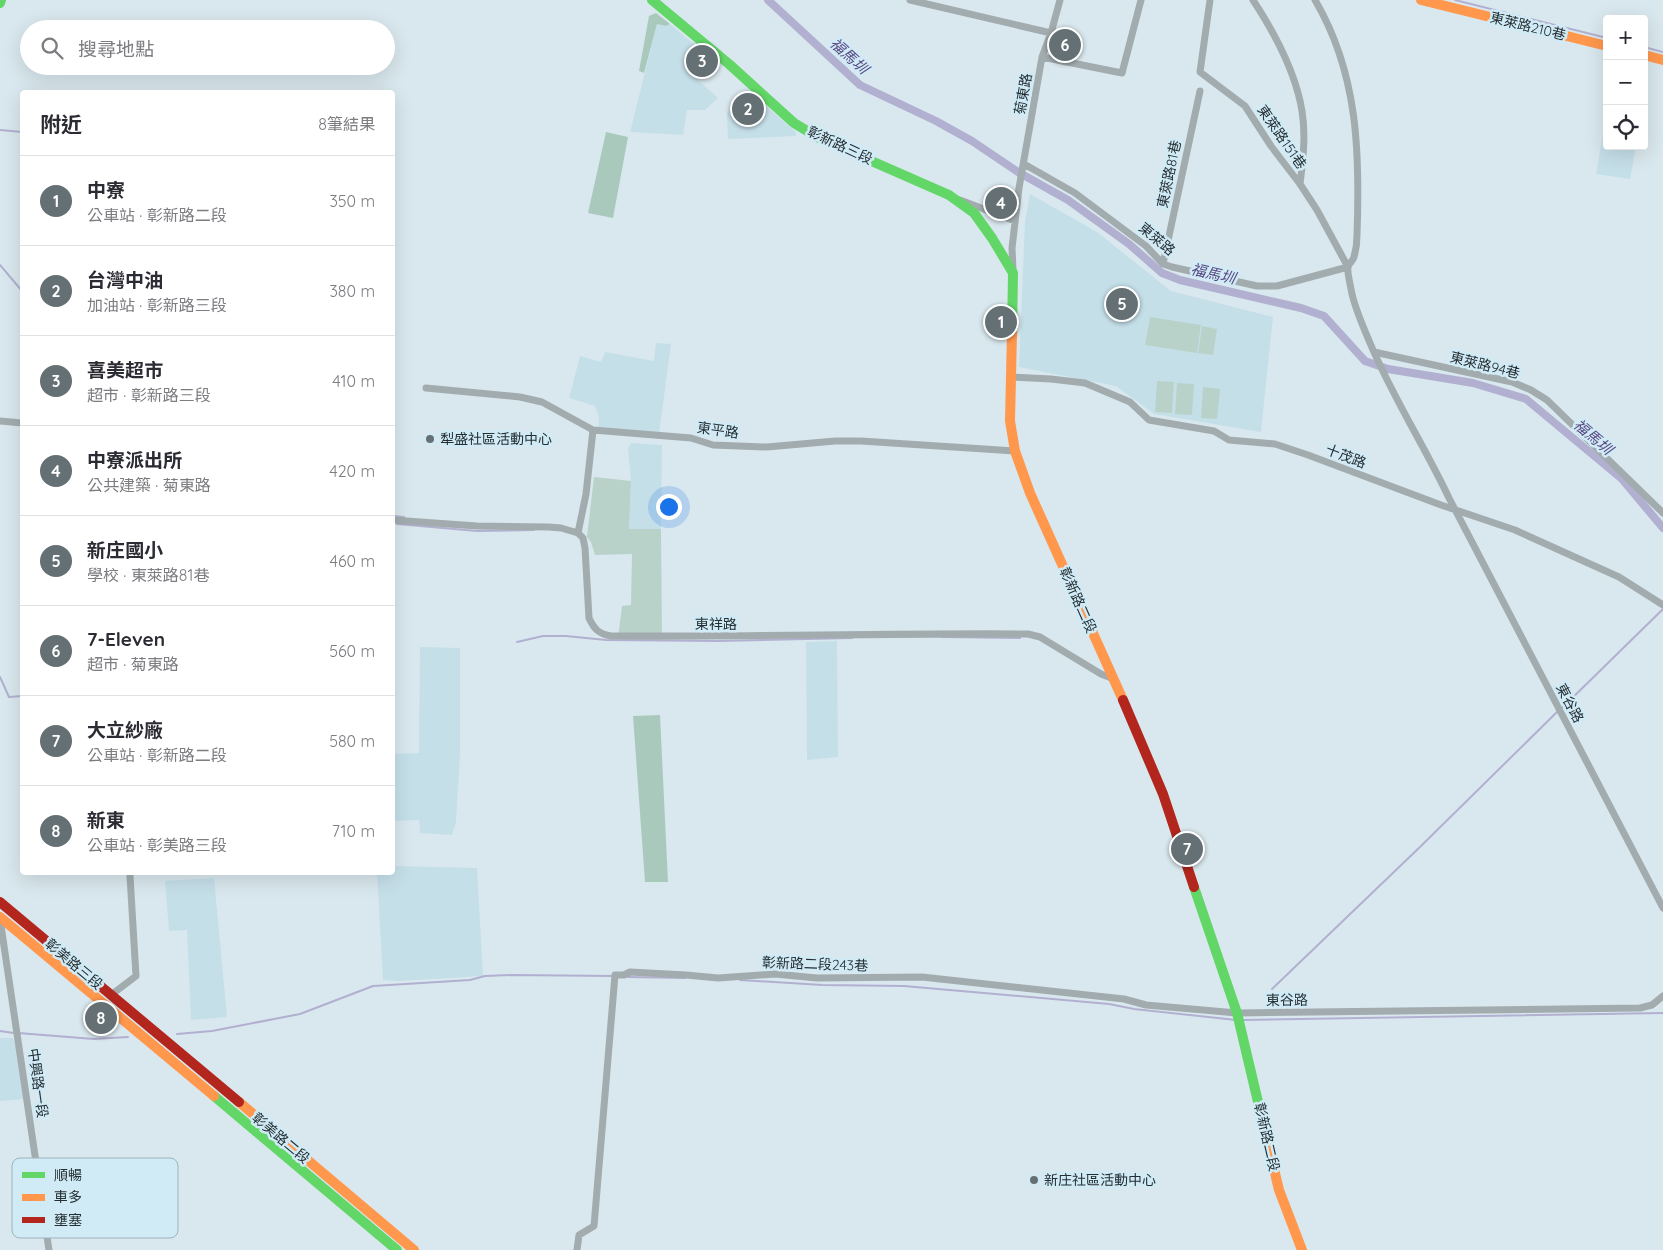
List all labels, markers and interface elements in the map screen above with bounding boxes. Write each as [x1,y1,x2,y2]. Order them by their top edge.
street label: 東萊路210巷 [1488,8,1568,44]
map controls [1603,15,1648,150]
button: + [1603,15,1648,60]
search box [20,20,395,75]
pin: 6 [1049,26,1081,64]
icon: search [38,34,66,62]
water label: 福馬圳 [826,34,874,79]
text: 搜尋地點 [78,37,154,61]
pin: 3 [686,42,718,80]
button: − [1603,60,1648,105]
street label: 菊東路 [1010,72,1036,116]
pin: 2 [732,90,764,128]
street label: 東萊路151巷 [1253,102,1311,172]
button: locate [1603,105,1648,150]
text: 附近 [40,111,82,137]
text: 8筆結果 [318,114,375,134]
street label: 彰新路三段 [804,122,876,168]
street label: 東萊路81巷 [1153,139,1185,209]
text: 中寮 [87,178,125,202]
pin: 4 [985,184,1017,222]
text: 1 [53,191,59,211]
text: 350 m [329,191,375,211]
text: 公車站 · 彰新路二段 [87,205,227,225]
street label: 東萊路 [1135,219,1179,259]
water label: 福馬圳 [1189,259,1239,288]
text: 台灣中油 [87,268,163,292]
text: 2 [51,281,61,301]
text: 380 m [329,281,375,301]
pin: 5 [1106,285,1138,323]
text: 加油站 · 彰新路三段 [87,295,227,315]
pin: 1 [985,303,1017,341]
street label: 東萊路94巷 [1448,348,1522,382]
text: 喜美超市 [87,358,163,382]
text: 3 [52,371,60,391]
text: 410 m [332,371,375,391]
text: 超市 · 彰新路三段 [87,385,211,405]
water label: 福馬圳 [1570,415,1618,460]
street label: 東平路 [696,418,740,442]
place label: 犁盛社區活動中心 [440,430,552,448]
marker: 犁盛社區活動中心 [424,433,436,445]
street label: 十茂路 [1323,440,1369,472]
text: 中寮派出所 [87,448,182,472]
text: 4 [51,461,61,481]
text: 420 m [329,461,375,481]
text: 公共建築 · 菊東路 [87,475,211,495]
your location [656,494,682,520]
text: 新庄國小 [87,538,163,562]
text: 5 [51,551,61,571]
text: 460 m [329,551,375,571]
street label: 彰新路二段 [1056,564,1100,636]
text: 學校 · 東萊路81巷 [87,565,209,585]
street label: 東祥路 [695,615,737,633]
text: 7-Eleven [87,627,165,651]
text: 6 [52,641,60,661]
text: 560 m [329,641,375,661]
text: 超市 · 菊東路 [87,654,179,674]
street label: 東谷路 [1552,680,1588,726]
text: 大立紗廠 [87,718,163,742]
text: 7 [52,731,60,751]
text: 580 m [329,731,375,751]
text: 公車站 · 彰新路二段 [87,745,227,765]
text: 新東 [87,808,125,832]
text: 8 [52,821,60,841]
text: 710 m [332,821,375,841]
pin: 7 [1171,830,1203,868]
text: 公車站 · 彰美路三段 [87,835,227,855]
street label: 彰美路三段 [41,935,107,993]
street label: 彰新路二段243巷 [762,953,868,975]
street label: 東谷路 [1266,991,1308,1009]
pin: 8 [85,999,117,1037]
street label: 中興路一段 [24,1047,52,1119]
street label: 彰新路二段 [1250,1101,1284,1173]
street label: 彰美路二段 [248,1109,314,1167]
legend [12,1158,178,1238]
text: 順暢 [54,1166,82,1184]
place label: 新庄社區活動中心 [1044,1171,1156,1189]
marker: 新庄社區活動中心 [1028,1174,1040,1186]
text: 車多 [54,1188,82,1206]
text: 壅塞 [54,1211,82,1229]

